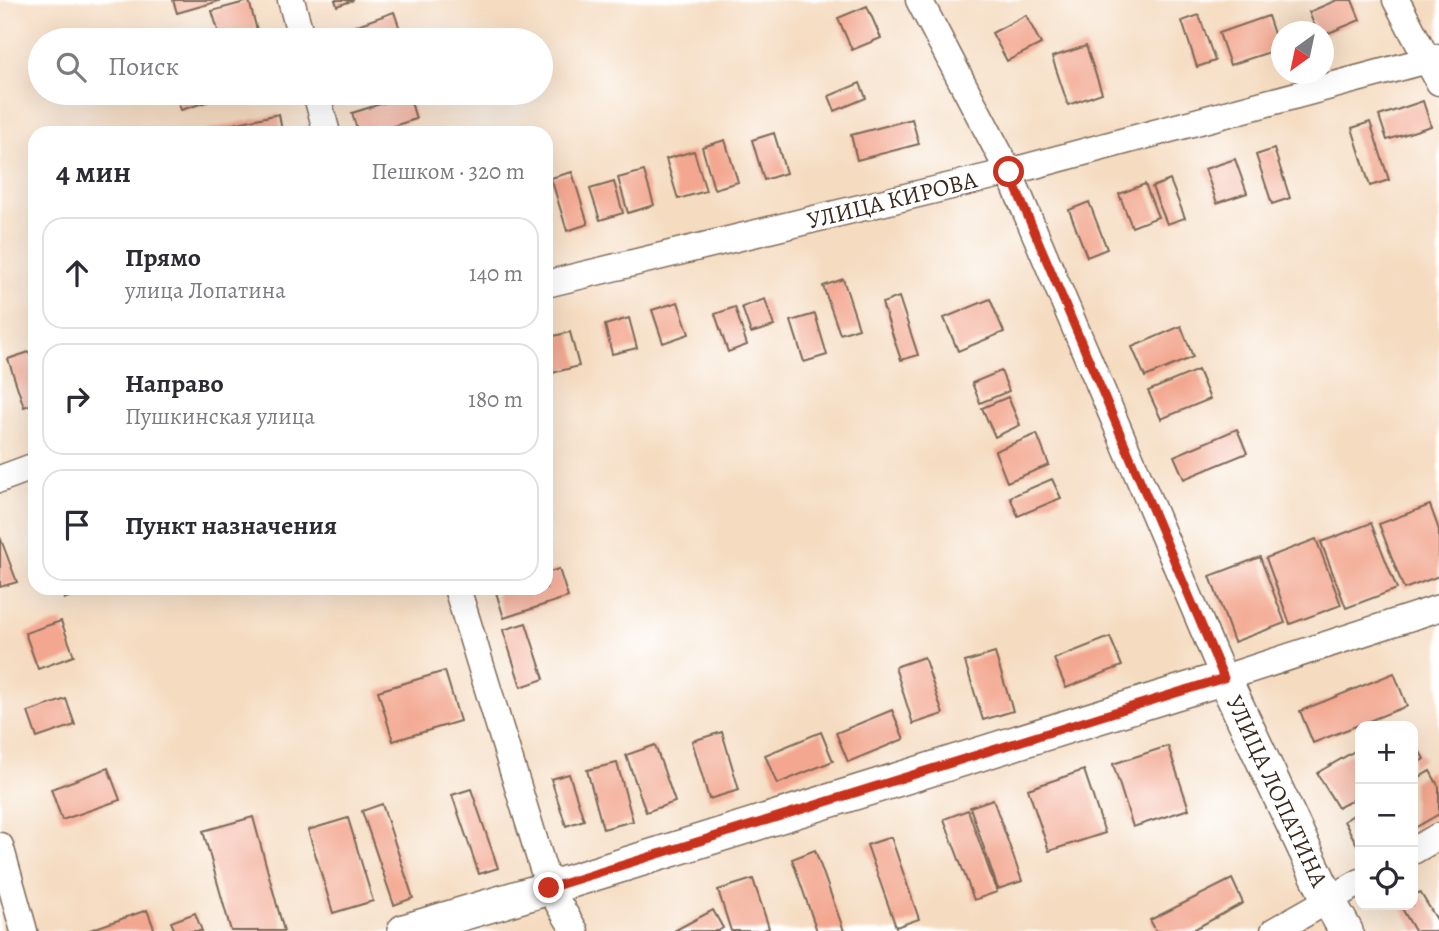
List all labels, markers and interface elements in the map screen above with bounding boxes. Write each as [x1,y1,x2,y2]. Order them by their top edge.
north arrow [1271,21,1334,84]
search box [28,28,553,105]
icon: search [52,48,90,86]
text: Поиск [108,49,179,84]
text: 4 мин [56,152,131,192]
text: Пешком · 320 m [371,156,525,187]
route start [993,156,1024,187]
street label: УЛИЦА КИРОВА [804,163,981,237]
text: Прямо [125,240,201,275]
icon: ahead [58,254,96,292]
text: 140 m [469,258,523,289]
text: улица Лопатина [125,275,286,306]
text: Направо [125,366,224,401]
icon: right [58,380,96,418]
text: 180 m [468,384,523,415]
text: Пушкинская улица [125,401,315,432]
icon: arrive [58,506,96,544]
text: Пункт назначения [125,508,337,543]
street label: УЛИЦА ЛОПАТИНА [1219,690,1336,893]
map controls [1355,721,1418,910]
button: + [1355,721,1418,784]
button: − [1355,784,1418,847]
button: locate [1355,847,1418,910]
route end [533,872,564,903]

